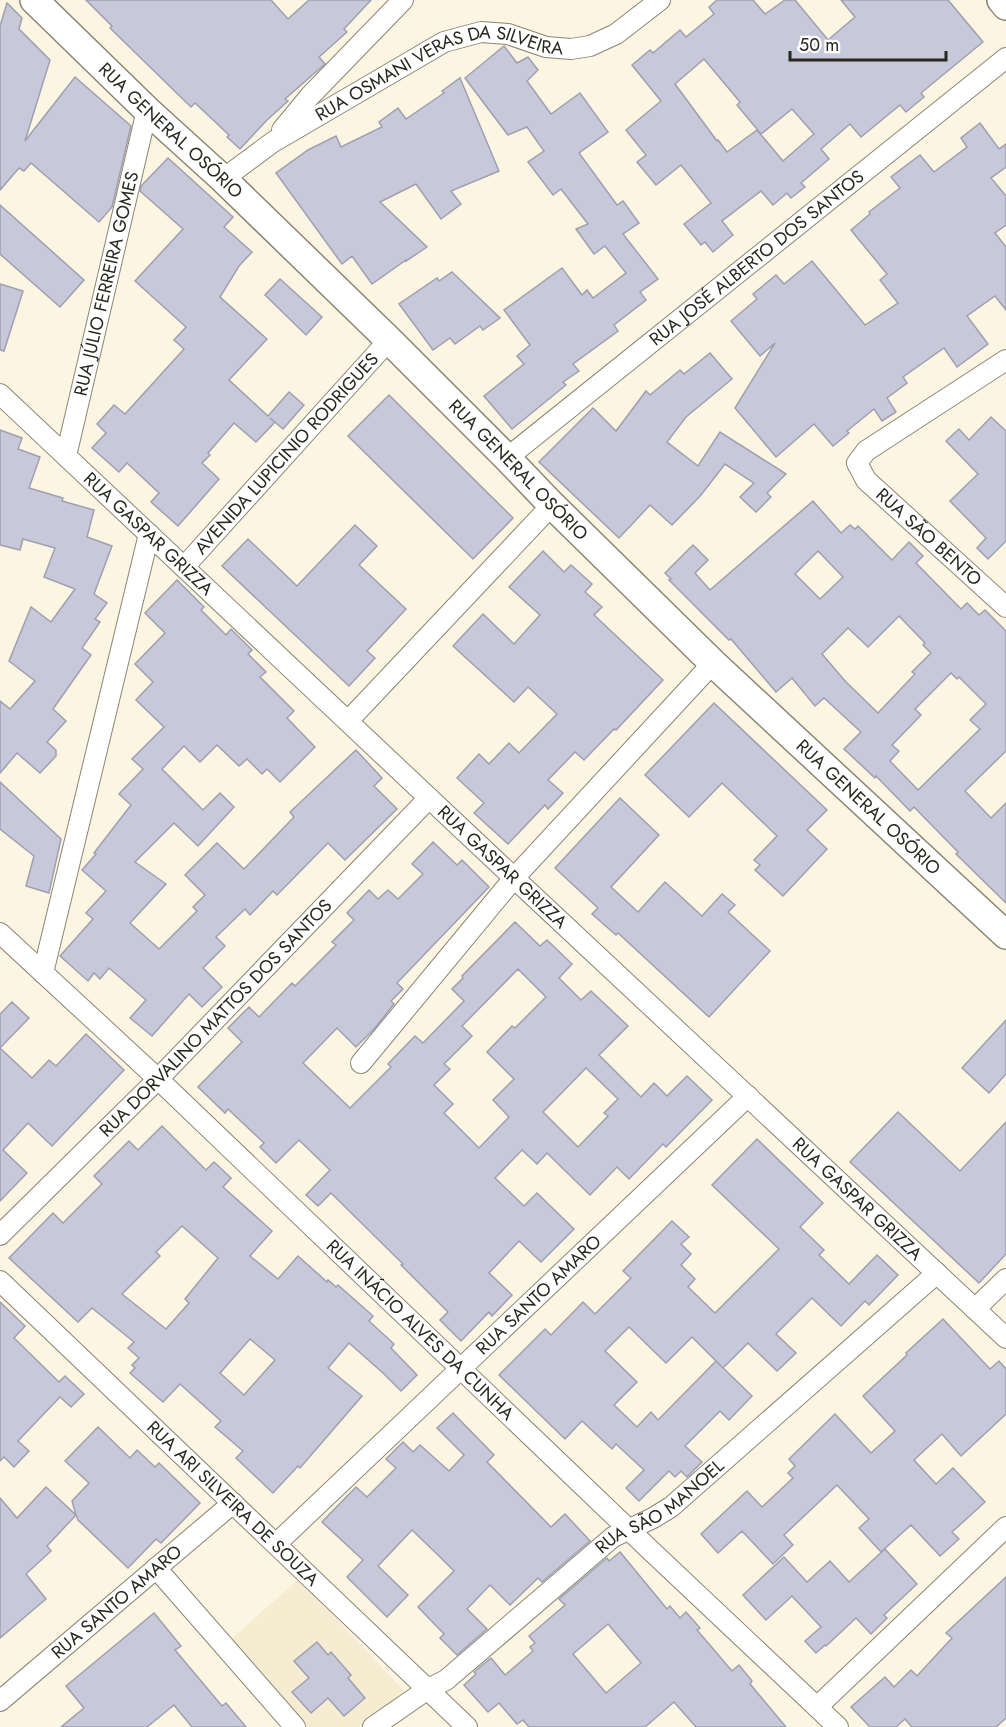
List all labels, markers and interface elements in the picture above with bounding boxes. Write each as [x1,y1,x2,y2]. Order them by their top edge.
street label: RUA OSMANI VERAS DA SILVEIRA [310,19,564,128]
scale bar [790,24,946,62]
text: 50 m [799,32,839,58]
street label: RUA GENERAL OSÓRIO [93,57,249,204]
street label: RUA JOSÉ ALBERTO DOS SANTOS [644,164,870,352]
street label: RUA JÚLIO FERREIRA GOMES [67,169,145,399]
street label: AVENIDA LUPICINIO RODRIGUES [188,347,385,560]
street label: RUA GENERAL OSÓRIO [443,394,594,546]
street label: RUA GASPAR GRIZZA [78,466,219,602]
street label: RUA SÃO BENTO [870,482,988,592]
street label: RUA GENERAL OSÓRIO [790,733,946,881]
street label: RUA GASPAR GRIZZA [432,799,573,935]
street label: RUA DORVALINO MATTOS DOS SANTOS [93,893,338,1143]
street label: RUA GASPAR GRIZZA [786,1131,928,1267]
street label: RUA SANTO AMARO [470,1229,607,1361]
street label: RUA INÁCIO ALVES DA CUNHA [320,1234,520,1426]
street label: RUA ARI SILVEIRA DE SOUZA [141,1415,325,1592]
street label: RUA SÃO MANOEL [589,1453,730,1560]
street label: RUA SANTO AMARO [46,1539,188,1665]

